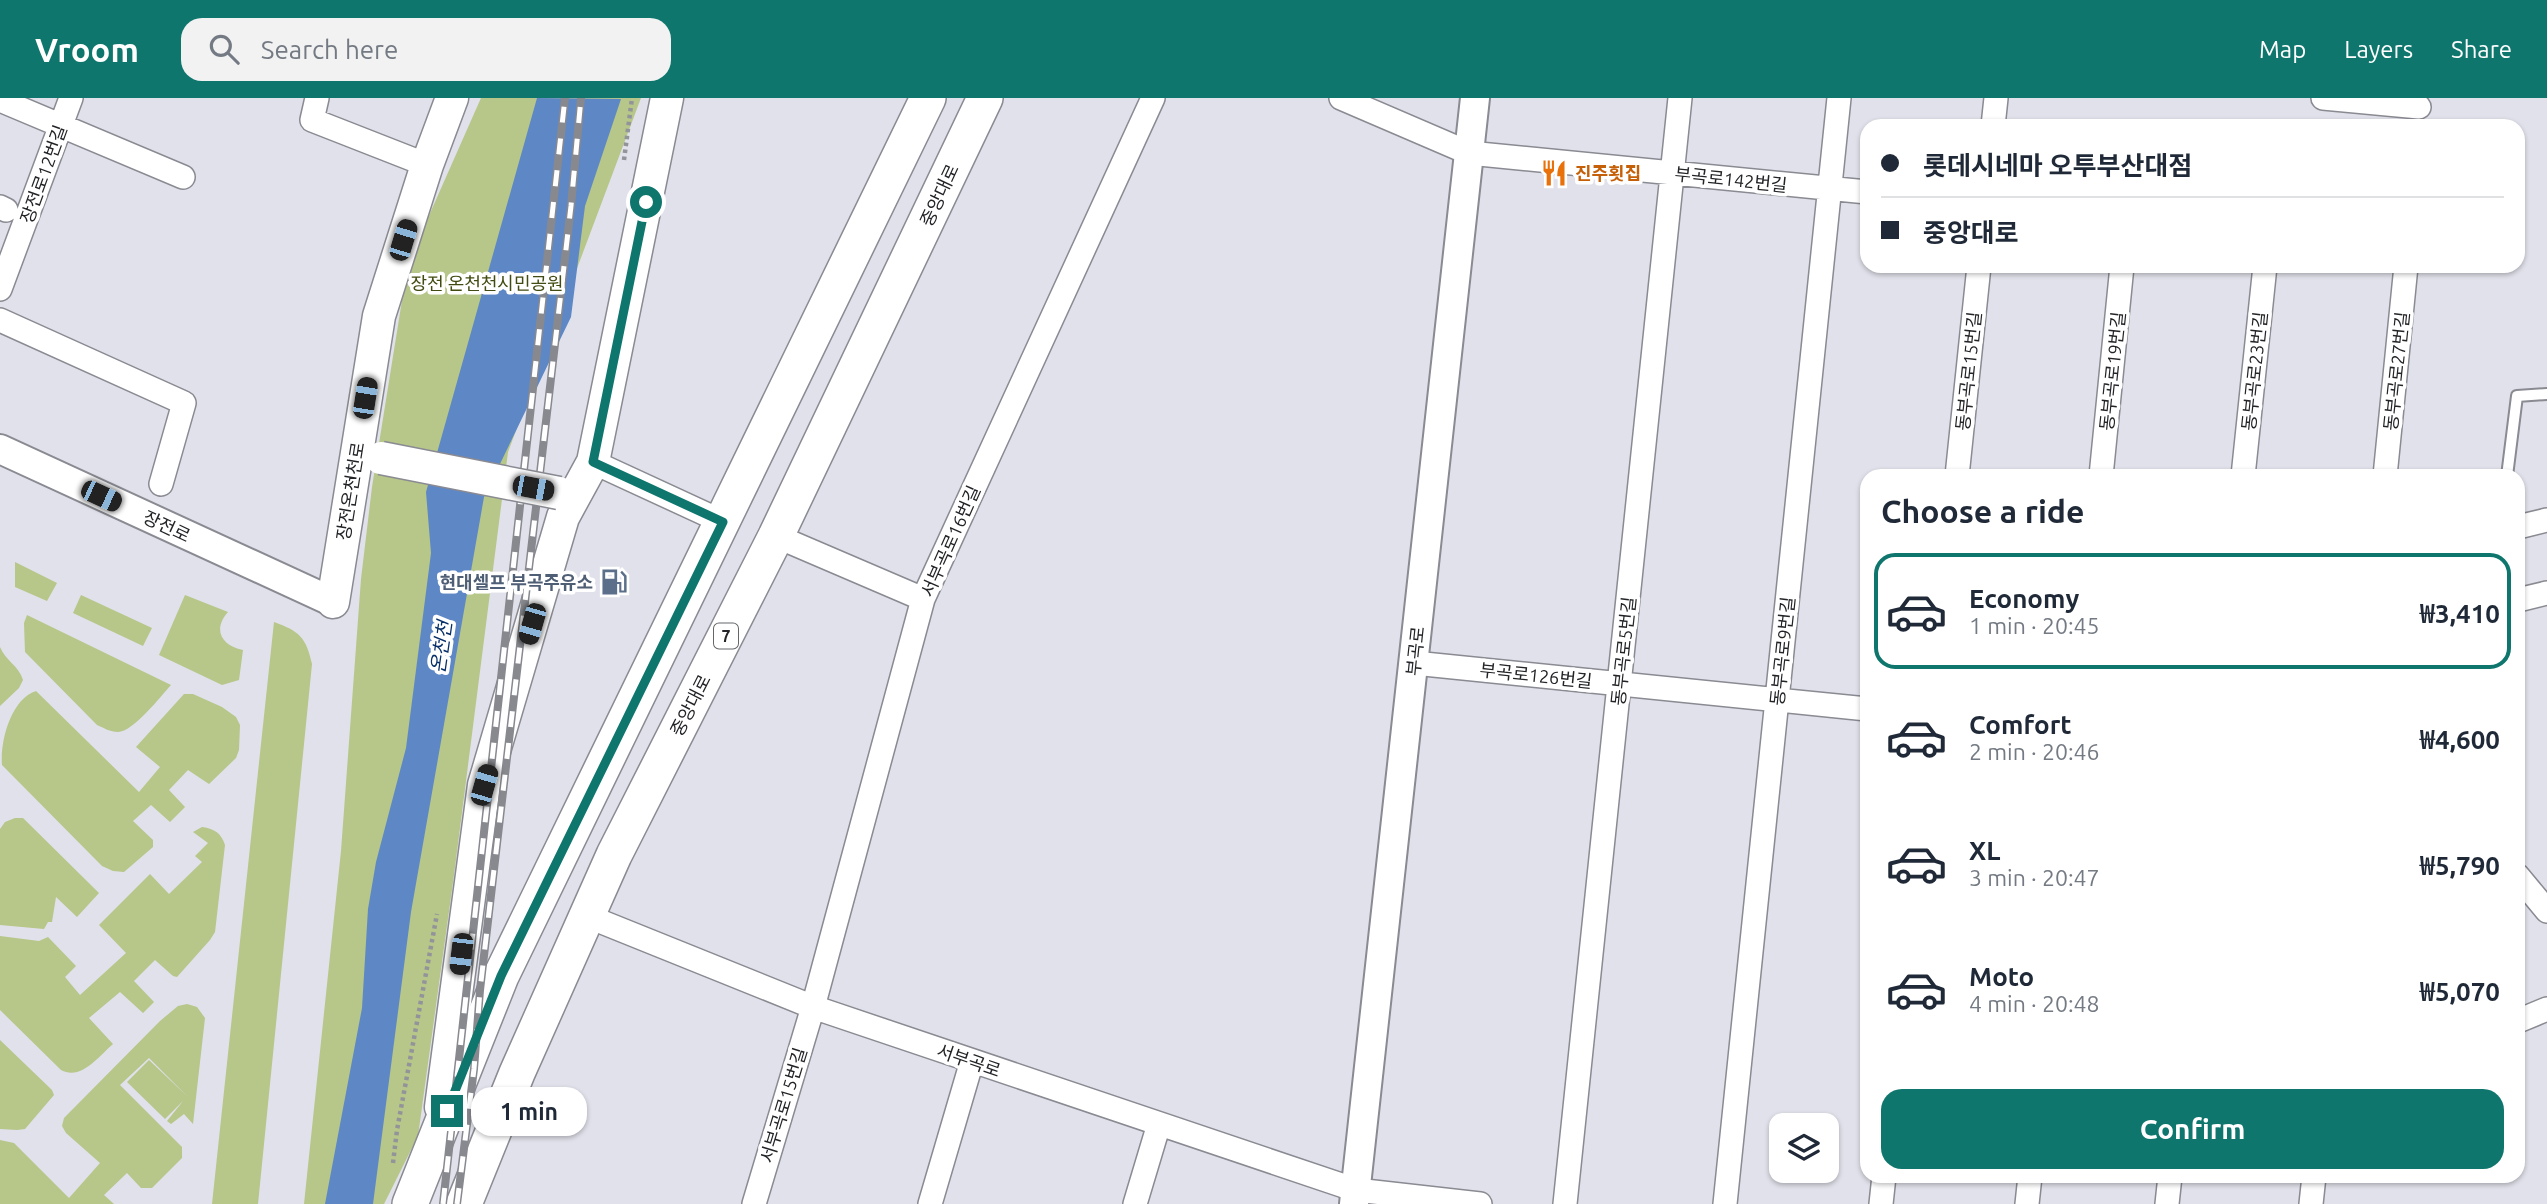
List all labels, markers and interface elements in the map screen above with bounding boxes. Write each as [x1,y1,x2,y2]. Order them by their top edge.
search box [181,18,671,81]
icon: search [205,30,243,68]
text: Vroom [35,31,139,68]
text: Search here [261,35,398,64]
text: Map [2259,36,2306,63]
text: Layers [2344,36,2413,63]
text: Share [2451,36,2512,63]
street label: 장전로12번길 [16,122,70,226]
text: 롯데시네마 오투부산대점 [1923,151,2192,180]
restaurant icon: 진주횟집 [1539,158,1569,188]
street label: 중앙대로 [916,161,962,229]
place label: 진주횟집 [1575,163,1641,183]
street label: 부곡로142번길 [1674,163,1788,195]
route start [630,186,662,218]
car [387,217,420,263]
text: 중앙대로 [1923,218,2019,247]
park label: 장전 온천천시민공원 [410,273,564,293]
street label: 동부곡로15번길 [1952,310,1984,432]
street label: 동부곡로19번길 [2096,310,2128,432]
street label: 동부곡로23번길 [2238,310,2270,432]
street label: 동부곡로27번길 [2380,310,2412,432]
car [352,376,379,420]
street label: 장전온천천로 [332,440,368,542]
car [511,474,556,502]
car [78,478,125,514]
street label: 서부곡로16번길 [917,482,983,600]
text: Choose a ride [1881,493,2084,529]
street label: 장전로 [140,506,194,546]
fuel station icon: 현대셀프 부곡주유소 [599,567,629,597]
place label: 현대셀프 부곡주유소 [440,572,593,592]
icon: car [1885,580,1948,643]
text: Economy [1969,584,2079,613]
street label: 동부곡로5번길 [1607,595,1639,707]
street label: 동부곡로9번길 [1766,595,1798,707]
text: ₩3,410 [2420,599,2500,628]
car [517,601,548,647]
text: 1 min · 20:45 [1969,613,2100,638]
water label: 온천천 [426,618,456,675]
road number: 7 [714,624,738,649]
street label: 부곡로 [1402,625,1428,677]
street label: 부곡로126번길 [1479,659,1593,691]
street label: 중앙대로 [666,671,714,739]
icon: car [1885,706,1948,769]
text: Comfort [1969,710,2072,739]
text: ₩4,600 [2420,725,2500,754]
text: 2 min · 20:46 [1969,739,2100,764]
car [469,762,500,808]
icon: car [1885,832,1948,895]
text: XL [1969,836,2000,865]
text: ₩5,790 [2420,851,2500,880]
text: 3 min · 20:47 [1969,865,2100,890]
car [449,932,474,976]
icon: car [1885,958,1948,1021]
text: Moto [1969,962,2034,991]
text: ₩5,070 [2420,977,2500,1006]
text: 4 min · 20:48 [1969,991,2100,1016]
street label: 서부곡로 [934,1040,1004,1080]
street label: 서부곡로15번길 [756,1045,810,1165]
callout: 1 min [472,1086,587,1136]
button: Confirm [1881,1089,2504,1169]
route end [431,1095,463,1127]
text: 1 min [500,1099,558,1124]
map controls [1769,1113,1839,1183]
button: layers [1769,1113,1839,1183]

